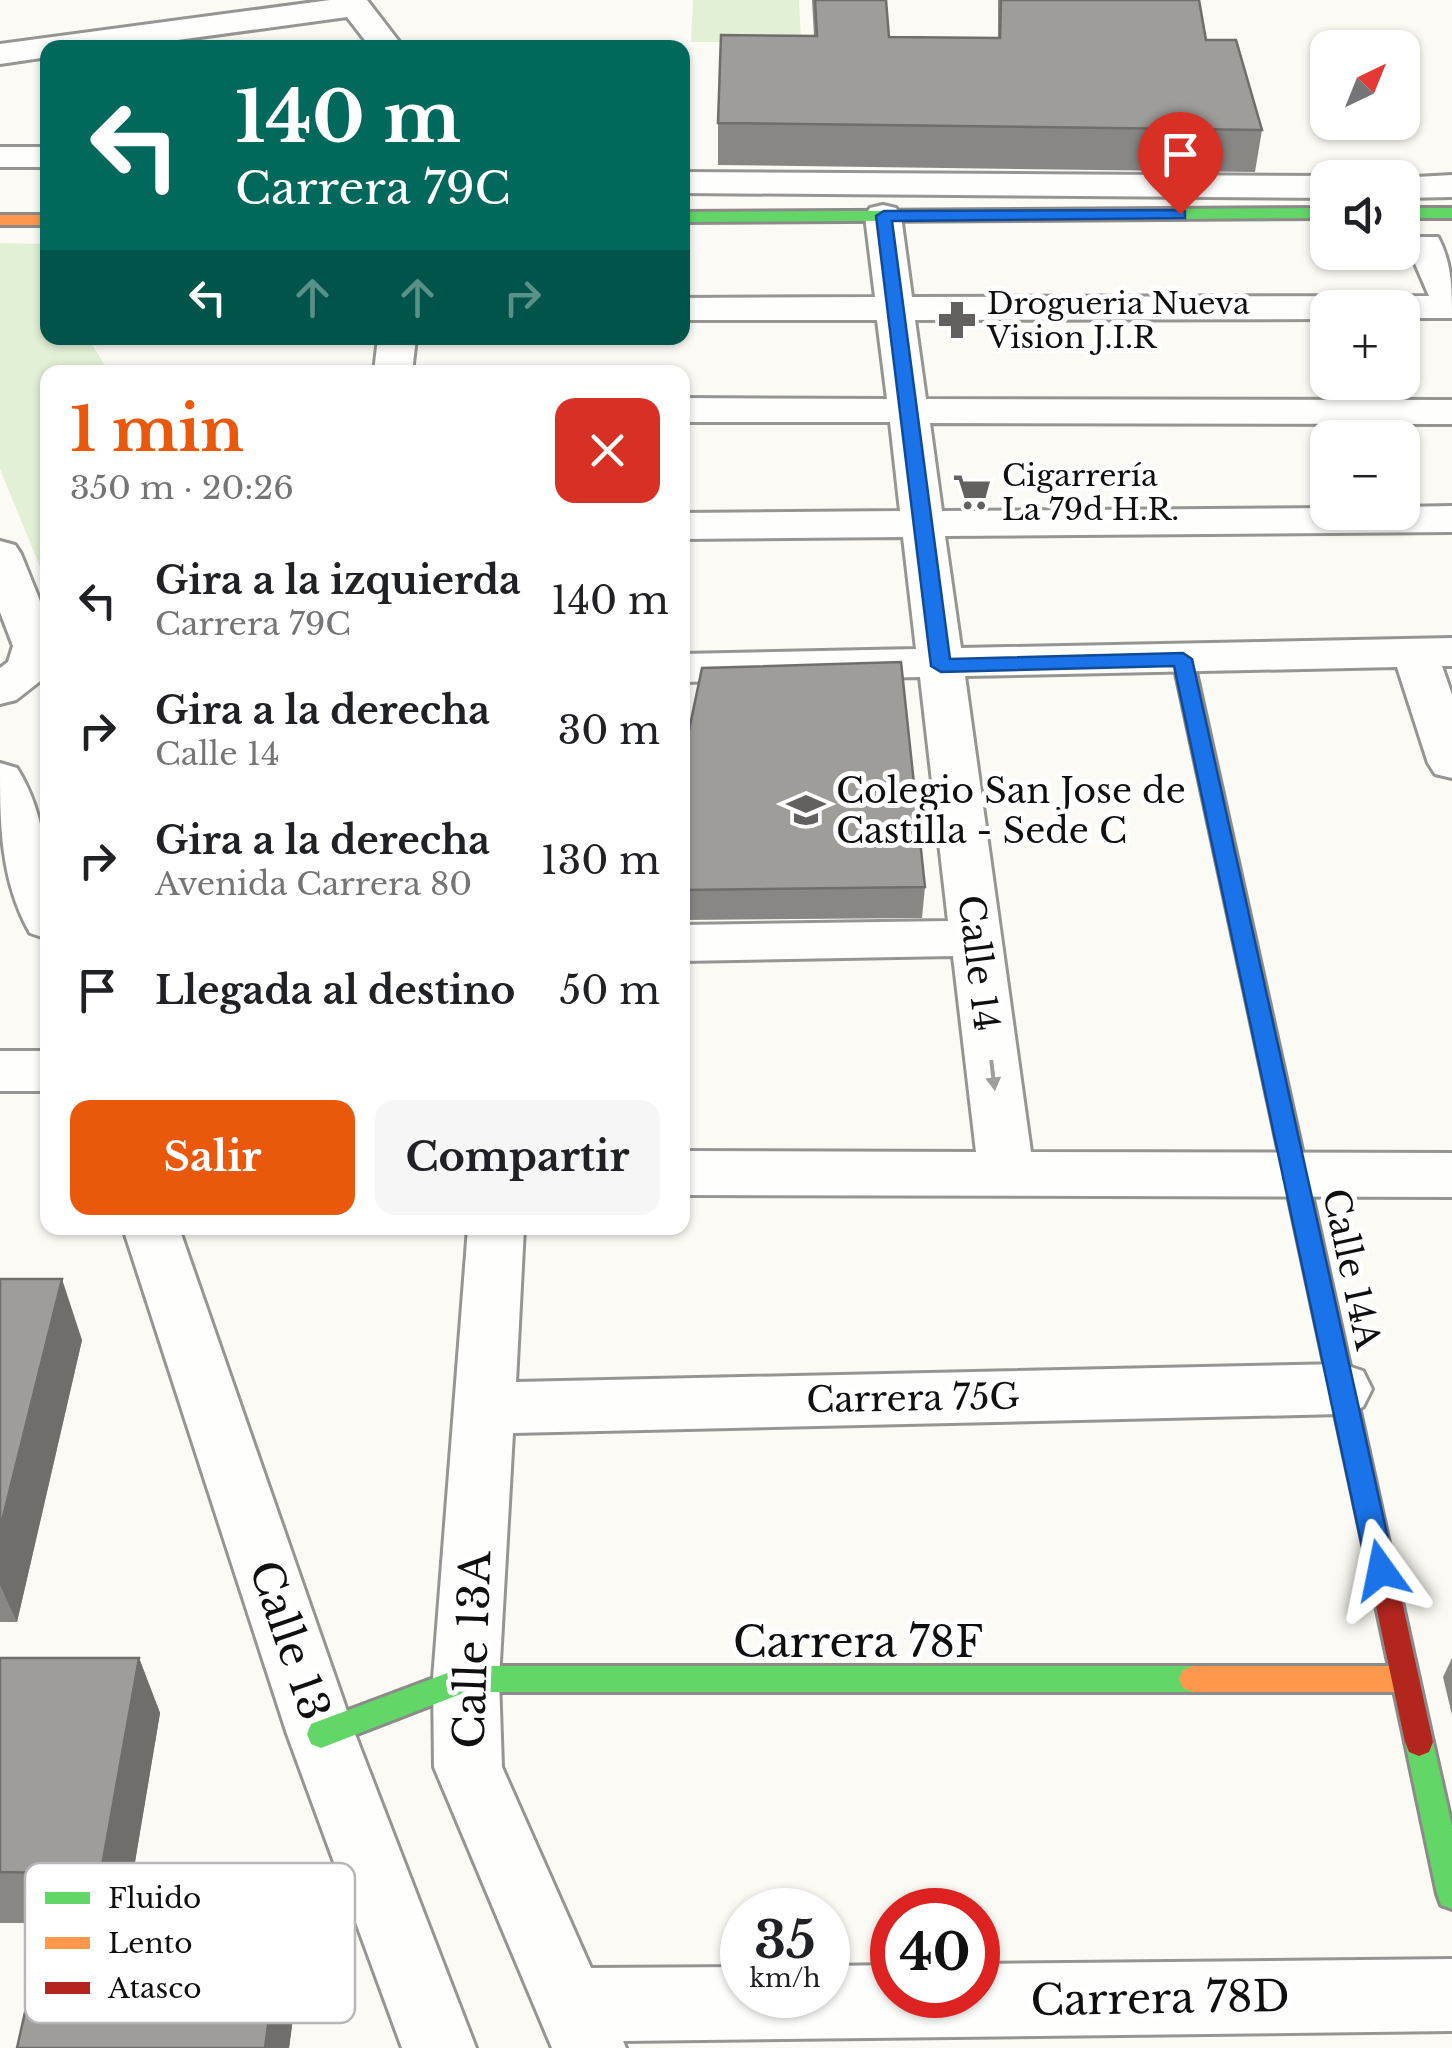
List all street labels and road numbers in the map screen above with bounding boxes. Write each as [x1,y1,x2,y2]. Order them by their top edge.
street label: Calle 14 [949,893,1009,1033]
street label: Calle 14A [1314,1185,1390,1354]
street label: Carrera 75G [806,1375,1020,1421]
street label: Calle 13A [443,1550,501,1750]
street label: Calle 13 [239,1554,341,1726]
street label: Carrera 78F [733,1616,983,1668]
street label: Carrera 78D [1030,1970,1290,2026]

